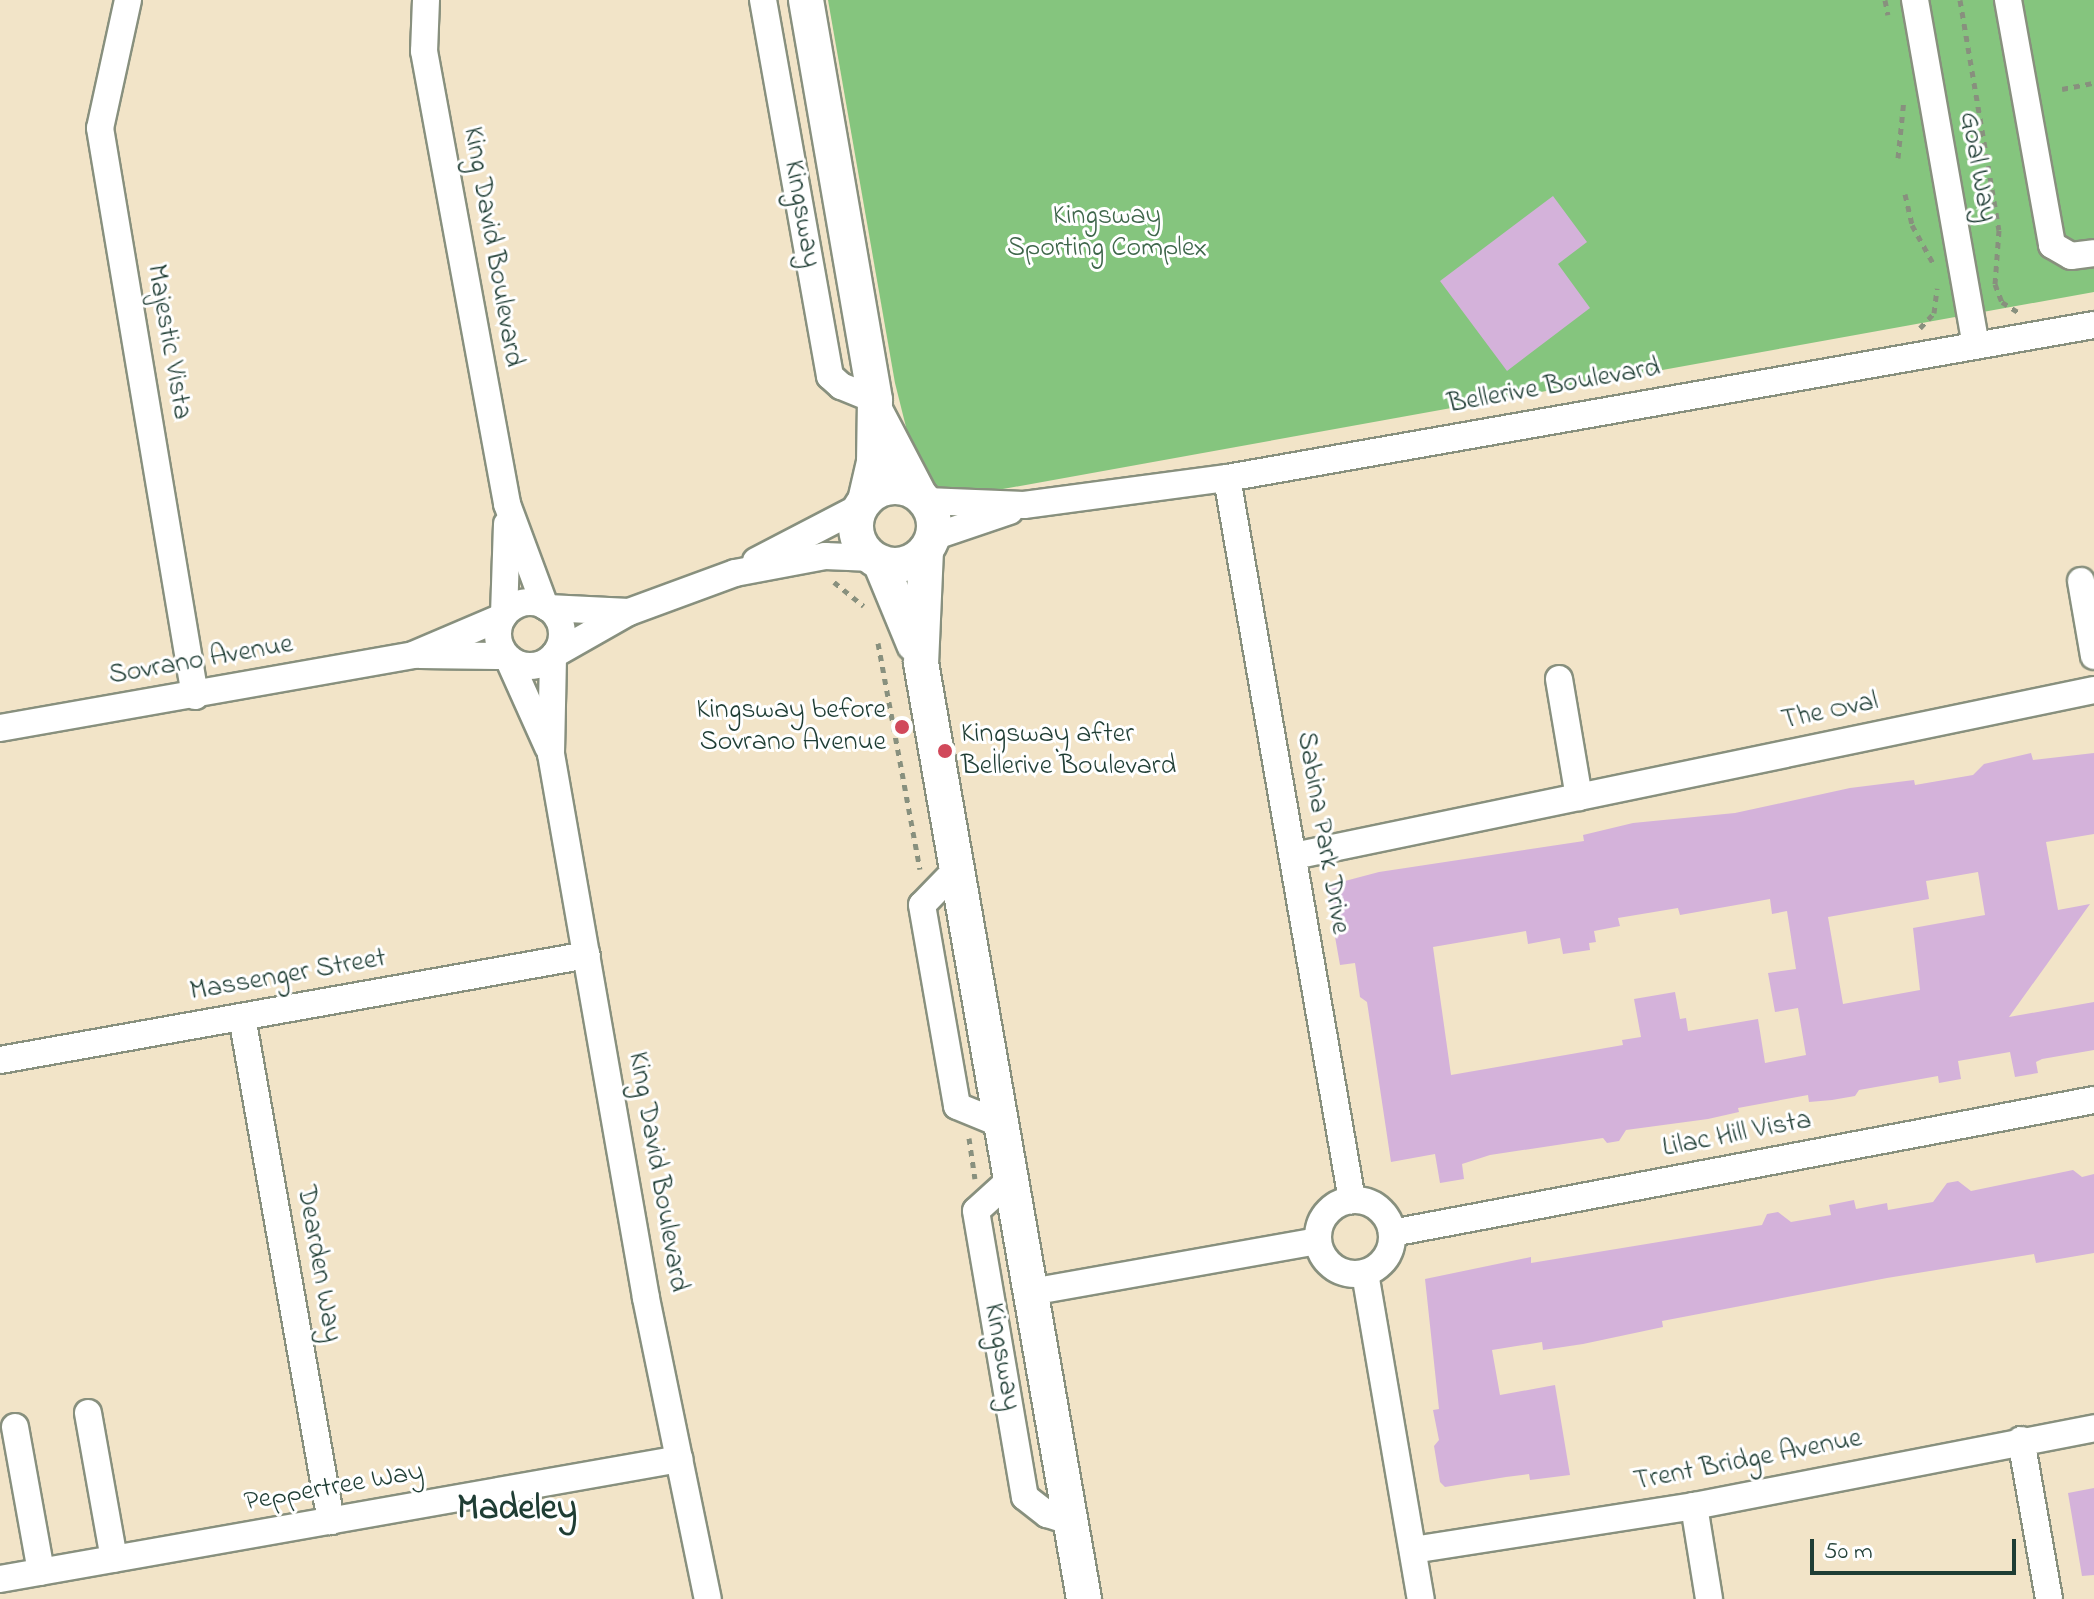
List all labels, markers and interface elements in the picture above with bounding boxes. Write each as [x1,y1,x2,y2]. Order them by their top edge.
street label: Goal Way [1951,109,2003,225]
street label: King David Boulevard [454,124,530,370]
street label: Kingsway [775,158,827,270]
park label: Kingsway Sporting Complex [1007,200,1207,266]
street label: Majestic Vista [138,262,198,422]
street label: Bellerive Boulevard [1445,352,1663,422]
street label: Sovrano Avenue [106,628,296,694]
street label: The Oval [1779,685,1881,739]
place label: Kingsway before Sovrano Avenue [696,694,886,760]
marker: Kingsway before Sovrano Avenue [893,718,911,736]
place label: Kingsway after Bellerive Boulevard [961,718,1176,784]
street label: Sabina Park Drive [1288,729,1356,937]
marker: Kingsway after Bellerive Boulevard [936,742,954,760]
street label: Massenger Street [187,942,389,1010]
street label: King David Boulevard [619,1049,695,1295]
street label: Lilac Hill Vista [1660,1104,1814,1166]
street label: Dearden Way [288,1183,348,1345]
street label: Kingsway [975,1301,1027,1413]
street label: Trent Bridge Avenue [1631,1422,1865,1500]
street label: Peppertree Way [242,1456,426,1520]
district label: Madeley [457,1488,577,1532]
scale bar [1814,1523,2020,1573]
text: 50 m [1824,1535,1873,1570]

